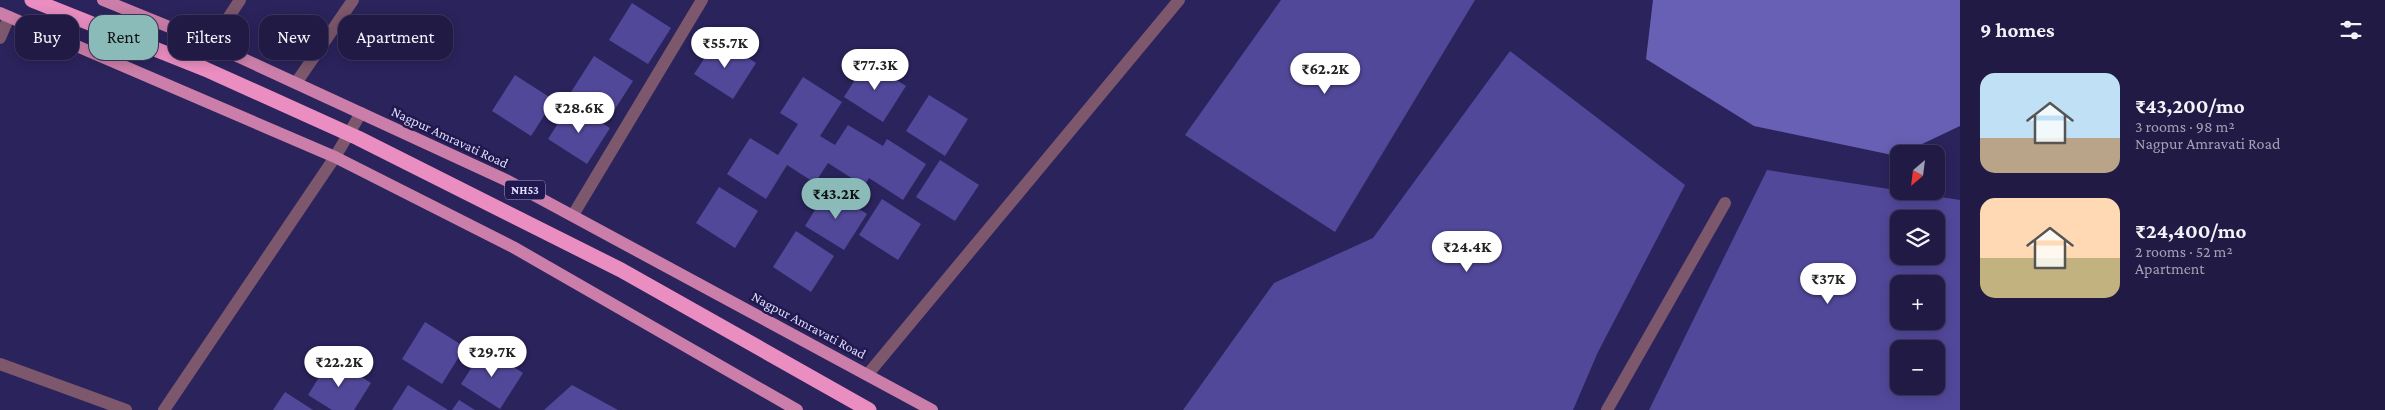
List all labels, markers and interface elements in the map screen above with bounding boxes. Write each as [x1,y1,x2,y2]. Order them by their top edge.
chip: Buy [15,15,79,60]
chip: Rent [89,15,158,60]
chip: Filters [168,15,249,60]
chip: New [259,15,328,60]
chip: Apartment [338,15,453,60]
icon: filters [2337,16,2365,44]
text: 9 homes [1980,18,2055,42]
pin: ₹55.7K [684,27,766,69]
text: ₹55.7K [702,34,748,51]
pin: ₹77.3K [834,48,916,91]
pin: ₹62.2K [1284,52,1366,95]
text: ₹77.3K [853,56,897,73]
text: ₹62.2K [1301,60,1349,77]
pin: ₹28.6K [538,92,620,134]
icon: home [2020,93,2080,153]
text: ₹43,200/mo [2135,94,2245,118]
text: ₹28.6K [554,99,604,116]
street label: Nagpur Amravati Road [389,103,512,171]
text: 3 rooms · 98 m² [2135,118,2235,135]
text: Nagpur Amravati Road [2135,135,2280,152]
north arrow [1890,145,1945,200]
map controls [1890,145,1945,395]
pin: ₹43.2K [795,178,877,220]
road number: NH53 [505,180,545,200]
text: ₹43.2K [813,185,859,202]
button: layers [1890,210,1945,265]
icon: home [2020,218,2080,278]
text: ₹24,400/mo [2135,219,2246,243]
pin: ₹24.4K [1426,230,1508,273]
text: ₹24.4K [1443,238,1491,255]
text: 2 rooms · 52 m² [2135,243,2233,260]
text: Apartment [2135,260,2205,277]
pin: ₹37K [1798,262,1858,305]
text: ₹37K [1811,270,1845,287]
button: + [1890,275,1945,330]
street label: Nagpur Amravati Road [749,288,869,362]
pin: ₹29.7K [451,336,533,378]
button: − [1890,340,1945,395]
text: ₹29.7K [469,343,515,360]
pin: ₹22.2K [298,346,380,388]
text: ₹22.2K [315,353,363,370]

